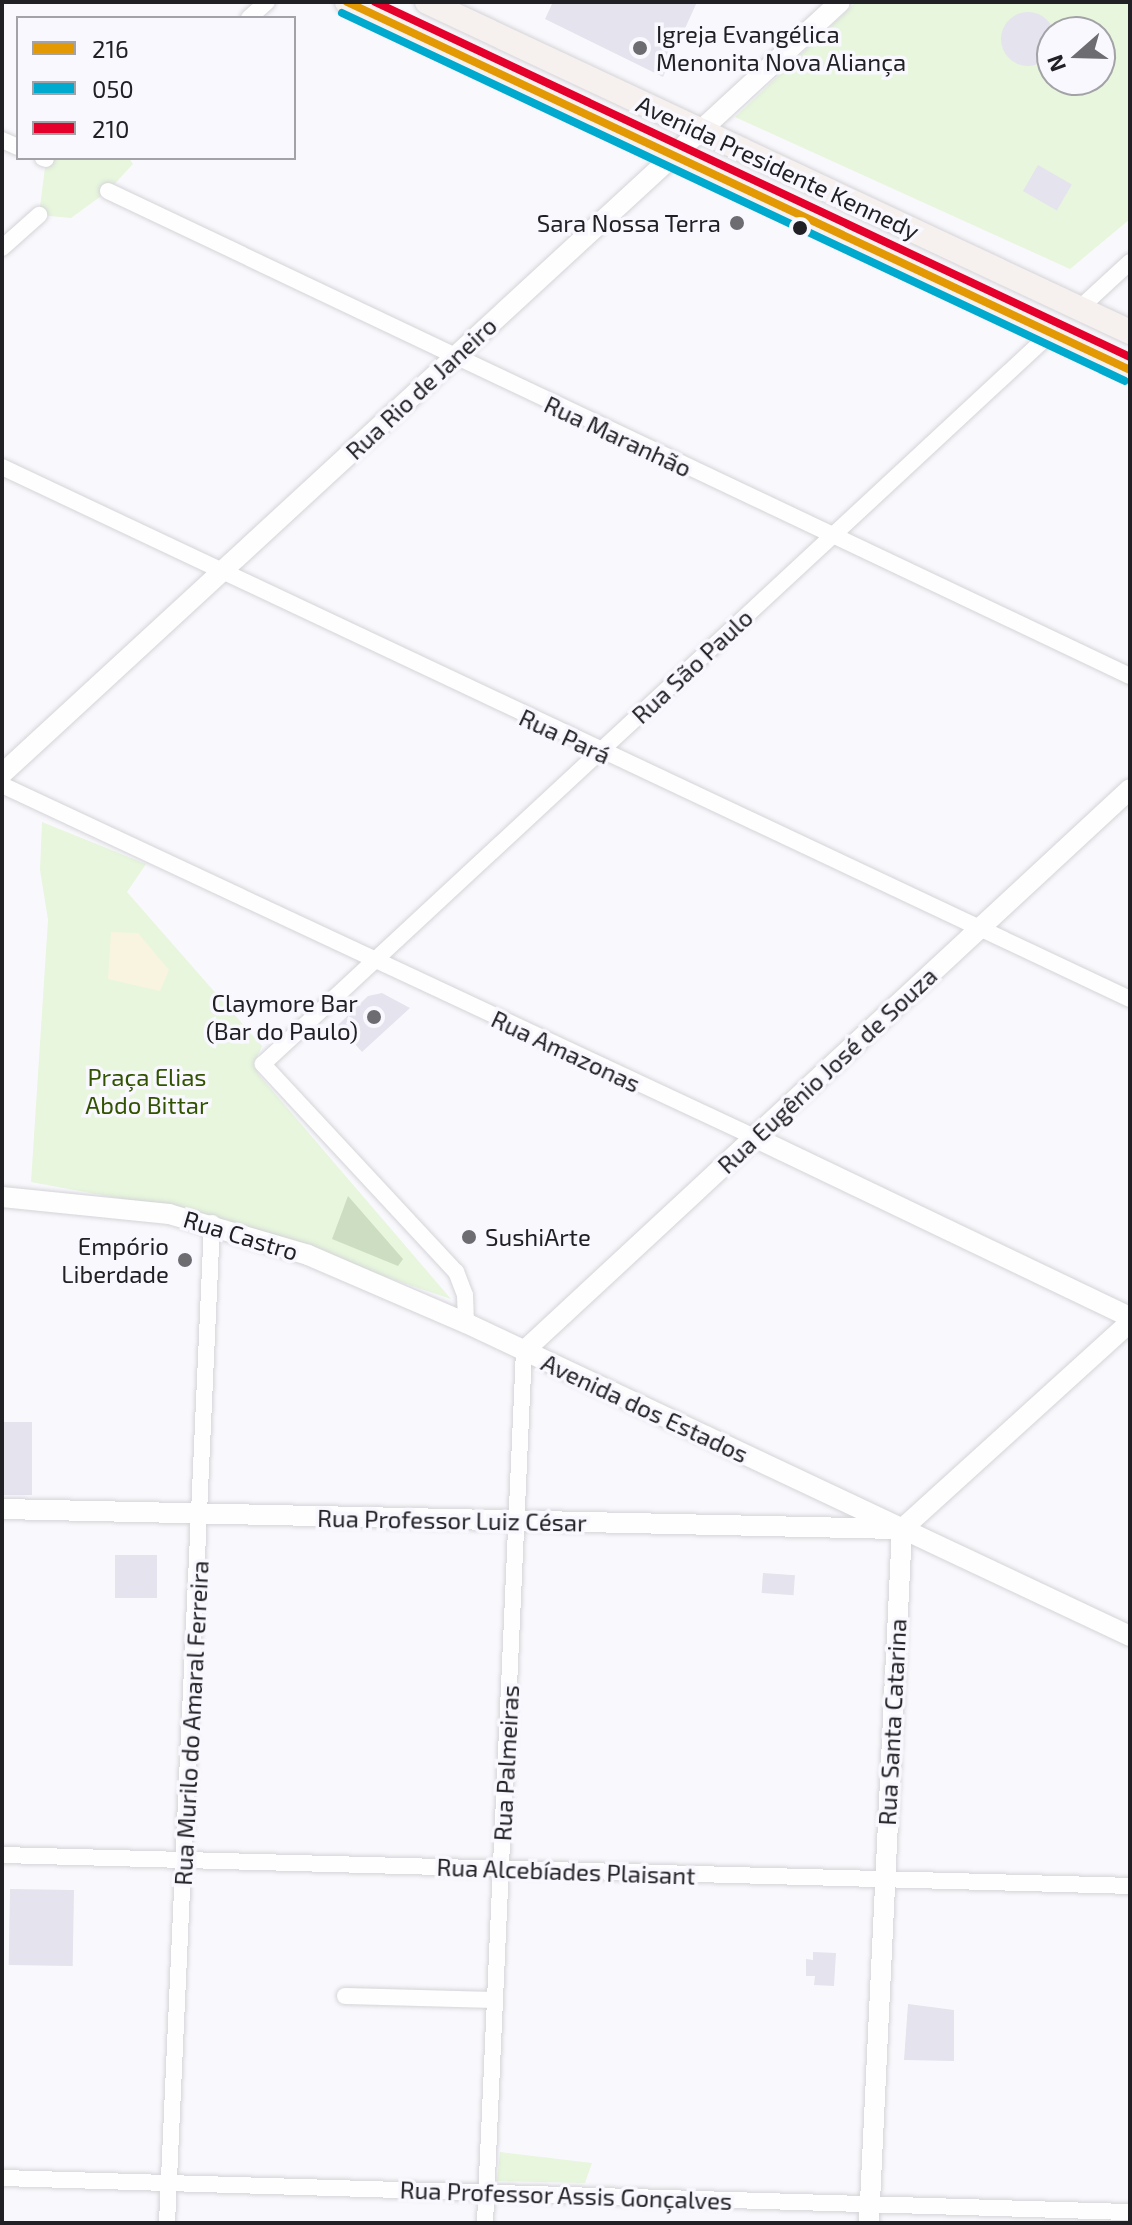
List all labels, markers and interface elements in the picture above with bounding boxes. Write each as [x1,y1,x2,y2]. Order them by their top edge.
legend [16,16,296,160]
north arrow [1036,16,1116,96]
place label: Igreja Evangélica Menonita Nova Aliança [656,20,907,76]
text: 216 [92,34,129,63]
marker: Igreja Evangélica Menonita Nova Aliança [631,39,649,57]
text: N [1040,52,1070,75]
text: 050 [92,74,134,103]
street label: Avenida Presidente Kennedy [632,89,924,245]
text: 210 [92,114,130,143]
place label: Sara Nossa Terra [536,209,721,237]
marker: Sara Nossa Terra [728,214,746,232]
unlabelled marker [792,220,808,236]
street label: Rua Rio de Janeiro [340,311,502,465]
street label: Rua Maranhão [540,389,696,483]
street label: Rua São Paulo [626,603,758,729]
street label: Rua Pará [515,702,615,770]
street label: Rua Eugênio José de Souza [711,961,943,1179]
place label: Claymore Bar (Bar do Paulo) [205,989,358,1045]
street label: Rua Amazonas [487,1004,645,1098]
marker: Claymore Bar (Bar do Paulo) [365,1008,383,1026]
park label: Praça Elias Abdo Bittar [85,1063,209,1119]
street label: Rua Castro [180,1204,302,1266]
place label: SushiArte [485,1223,591,1251]
marker: SushiArte [460,1228,478,1246]
place label: Empório Liberdade [61,1232,169,1288]
marker: Empório Liberdade [176,1251,194,1269]
street label: Avenida dos Estados [537,1348,753,1468]
street label: Rua Professor Luiz César [317,1503,587,1537]
street label: Rua Murilo do Amaral Ferreira [168,1559,214,1887]
street label: Rua Santa Catarina [872,1618,912,1826]
street label: Rua Palmeiras [488,1684,524,1842]
street label: Rua Alcebíades Plaisant [436,1852,696,1890]
street label: Rua Professor Assis Gonçalves [399,2175,733,2215]

